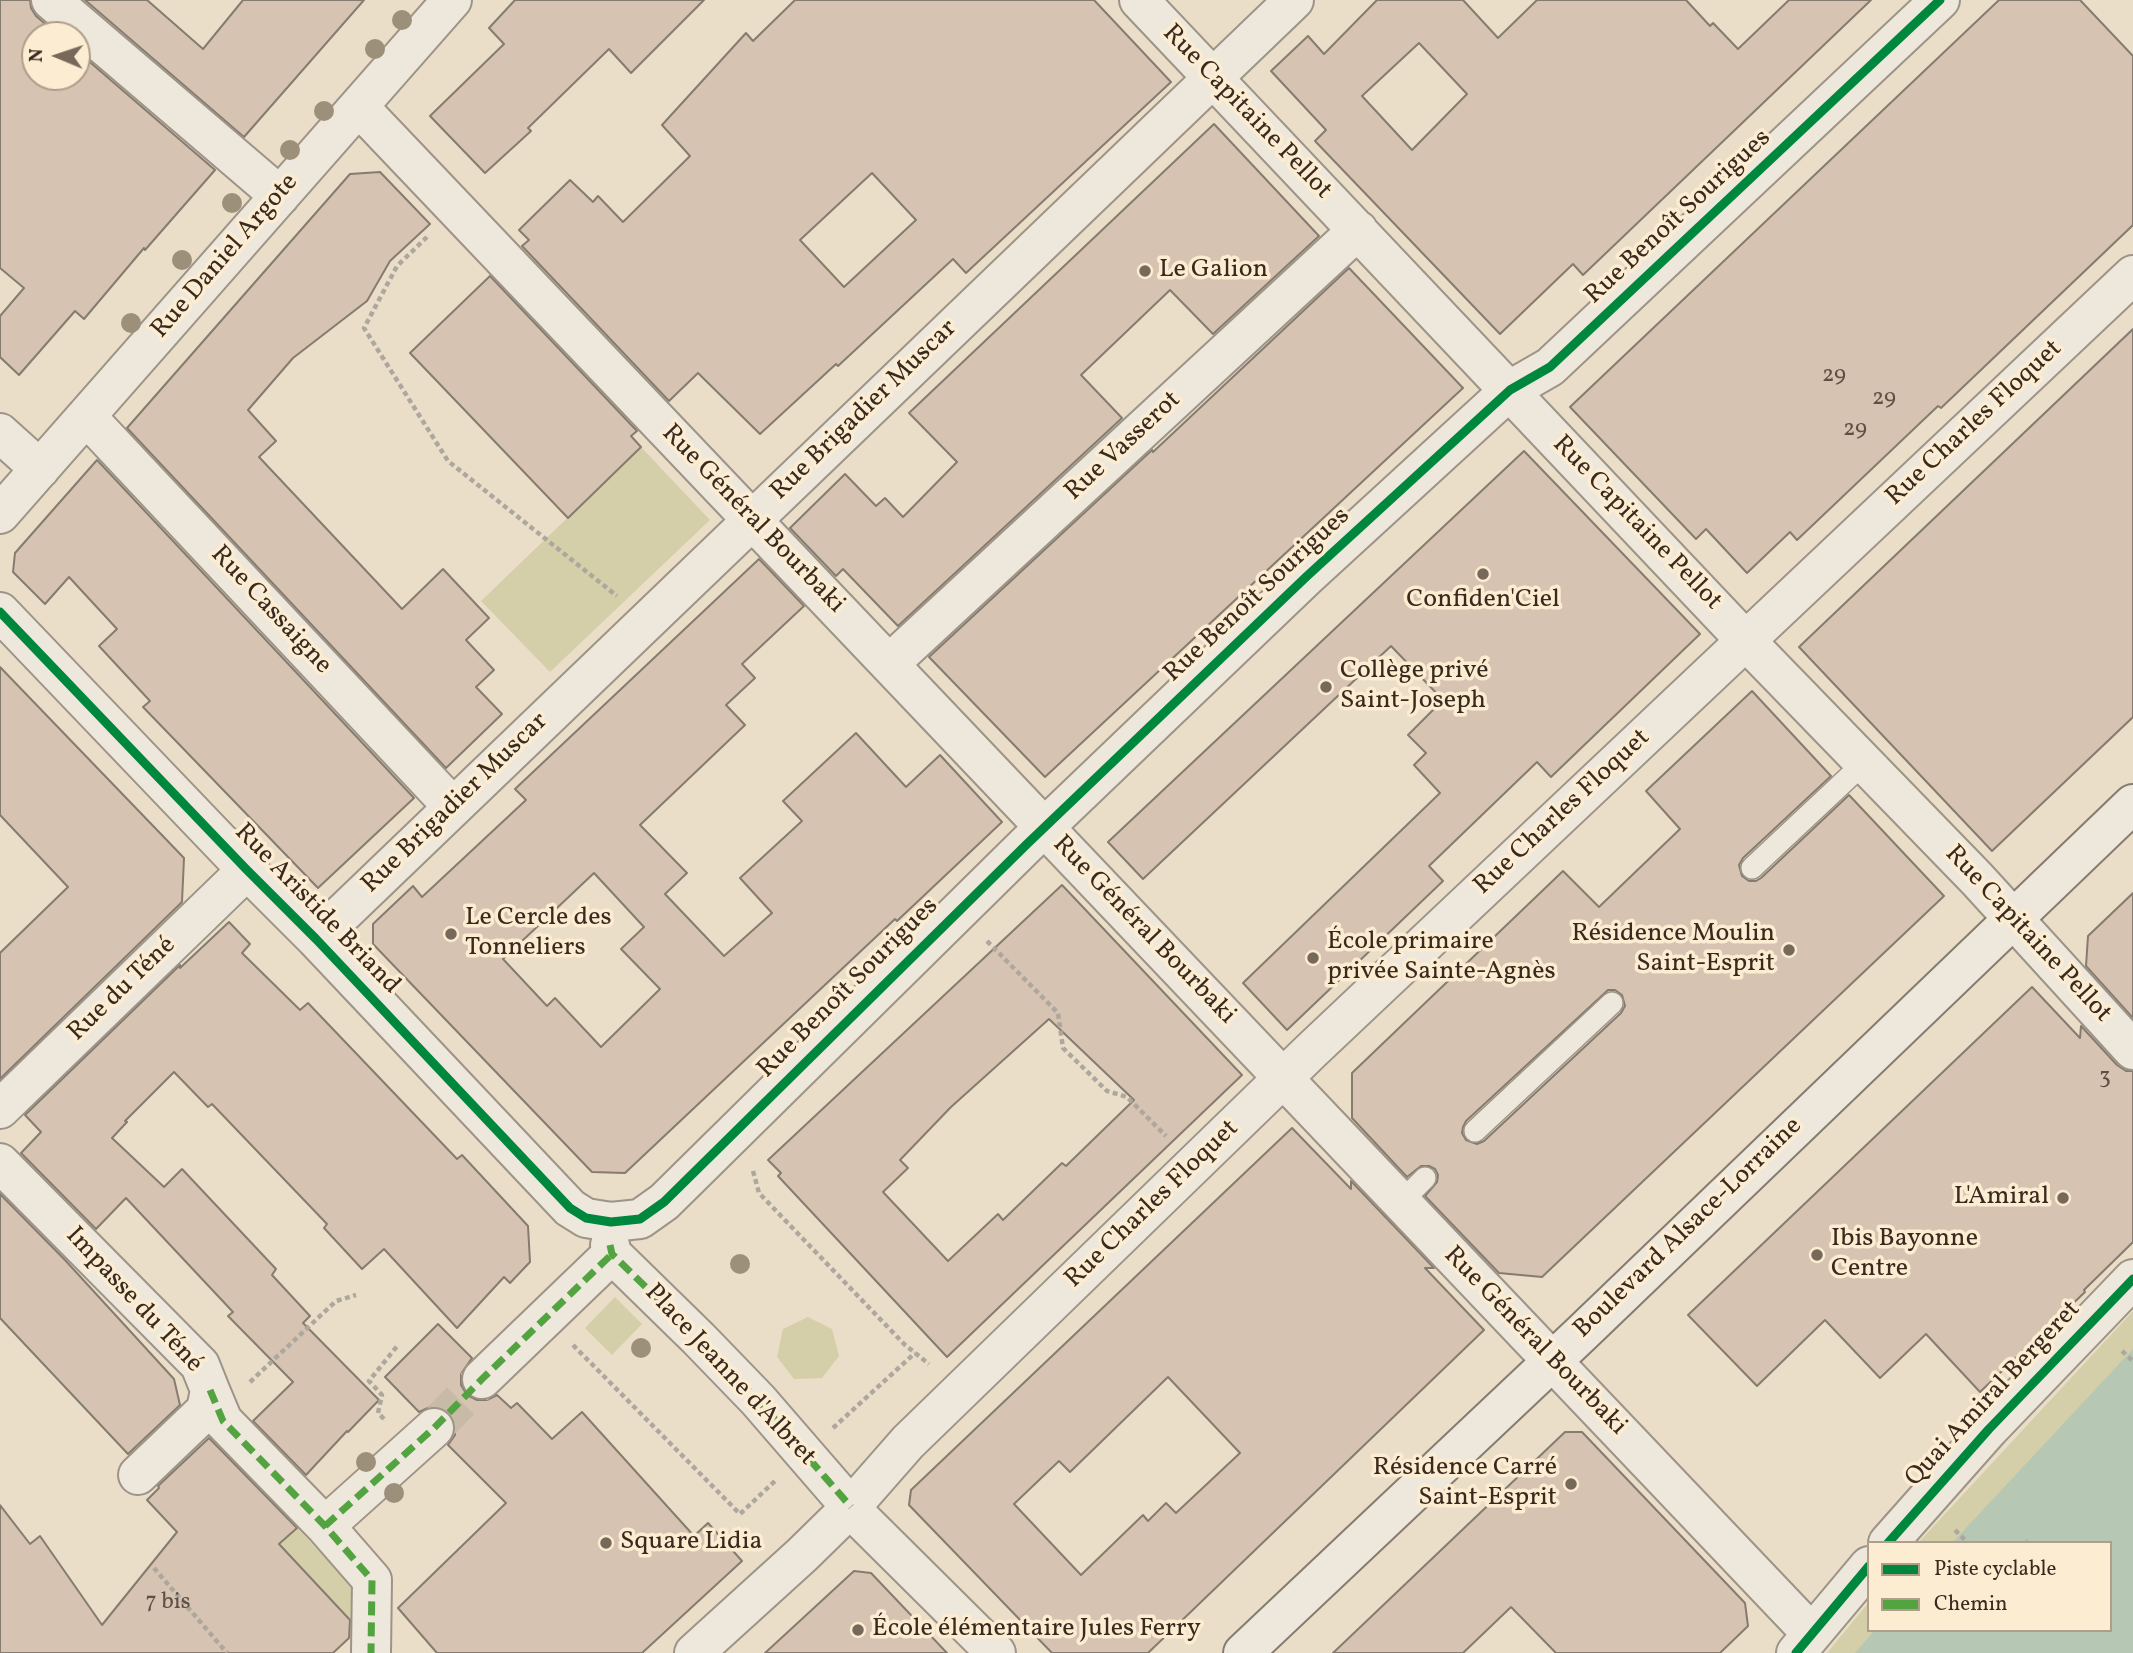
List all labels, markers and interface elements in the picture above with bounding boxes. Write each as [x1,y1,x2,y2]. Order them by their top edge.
street label: Rue Capitaine Pellot [1155,19,1337,207]
north arrow [21,21,91,91]
text: N [24,48,50,63]
street label: Rue Benoît Sourigues [1580,124,1778,312]
street label: Rue Daniel Argote [146,168,306,346]
place label: Le Galion [1159,255,1268,287]
marker: Le Galion [1137,263,1153,279]
street label: Rue Brigadier Muscar [765,314,965,508]
street label: Rue Charles Floquet [1881,334,2069,514]
house number: 29 [1822,363,1846,391]
street label: Rue Vasserot [1060,386,1188,508]
house number: 29 [1872,386,1896,414]
house number: 29 [1843,417,1867,445]
street label: Rue Général Bourbaki [654,419,850,621]
street label: Rue Capitaine Pellot [1545,430,1727,618]
street label: Rue Benoît Sourigues [1159,502,1357,690]
street label: Rue Cassaigne [203,540,337,682]
marker: Confiden'Ciel [1475,566,1491,582]
place label: Confiden'Ciel [1406,585,1560,617]
place label: Collège privé Saint-Joseph [1340,656,1489,718]
marker: Collège privé Saint-Joseph [1318,679,1334,695]
street label: Rue Brigadier Muscar [356,707,556,901]
street label: Rue Charles Floquet [1469,723,1657,903]
street label: Rue Aristide Briand [227,818,405,1002]
street label: Rue Général Bourbaki [1045,830,1241,1032]
street label: Rue Capitaine Pellot [1937,840,2117,1030]
street label: Rue Benoît Sourigues [752,892,946,1086]
place label: Le Cercle des Tonneliers [465,903,612,964]
place label: Résidence Moulin Saint-Esprit [1571,919,1775,981]
marker: Le Cercle des Tonneliers [443,926,459,942]
place label: École primaire privée Sainte-Agnès [1327,927,1556,988]
street label: Rue du Téné [63,931,183,1049]
marker: Résidence Moulin Saint-Esprit [1781,942,1797,958]
marker: École primaire privée Sainte-Agnès [1305,950,1321,966]
house number: 3 [2099,1065,2111,1093]
street label: Boulevard Alsace-Lorraine [1568,1112,1810,1346]
street label: Rue Charles Floquet [1060,1114,1246,1296]
place label: L'Amiral [1954,1182,2049,1214]
marker: L'Amiral [2055,1190,2071,1206]
street label: Impasse du Téné [58,1222,208,1380]
place label: Ibis Bayonne Centre [1831,1224,1978,1286]
street label: Rue Général Bourbaki [1436,1241,1632,1443]
marker: Ibis Bayonne Centre [1809,1247,1825,1263]
street label: Place Jeanne d'Albret [637,1279,821,1473]
street label: Quai Amiral Bergeret [1900,1296,2088,1494]
place label: Résidence Carré Saint-Esprit [1373,1453,1557,1514]
marker: Résidence Carré Saint-Esprit [1563,1476,1579,1492]
place label: Square Lidia [620,1527,762,1559]
marker: Square Lidia [598,1535,614,1551]
legend [1867,1541,2112,1632]
text: Piste cyclable [1934,1555,2056,1584]
house number: 7 bis [145,1590,191,1618]
text: Chemin [1934,1590,2008,1619]
place label: École élémentaire Jules Ferry [872,1614,1201,1646]
marker: École élémentaire Jules Ferry [850,1622,866,1638]

